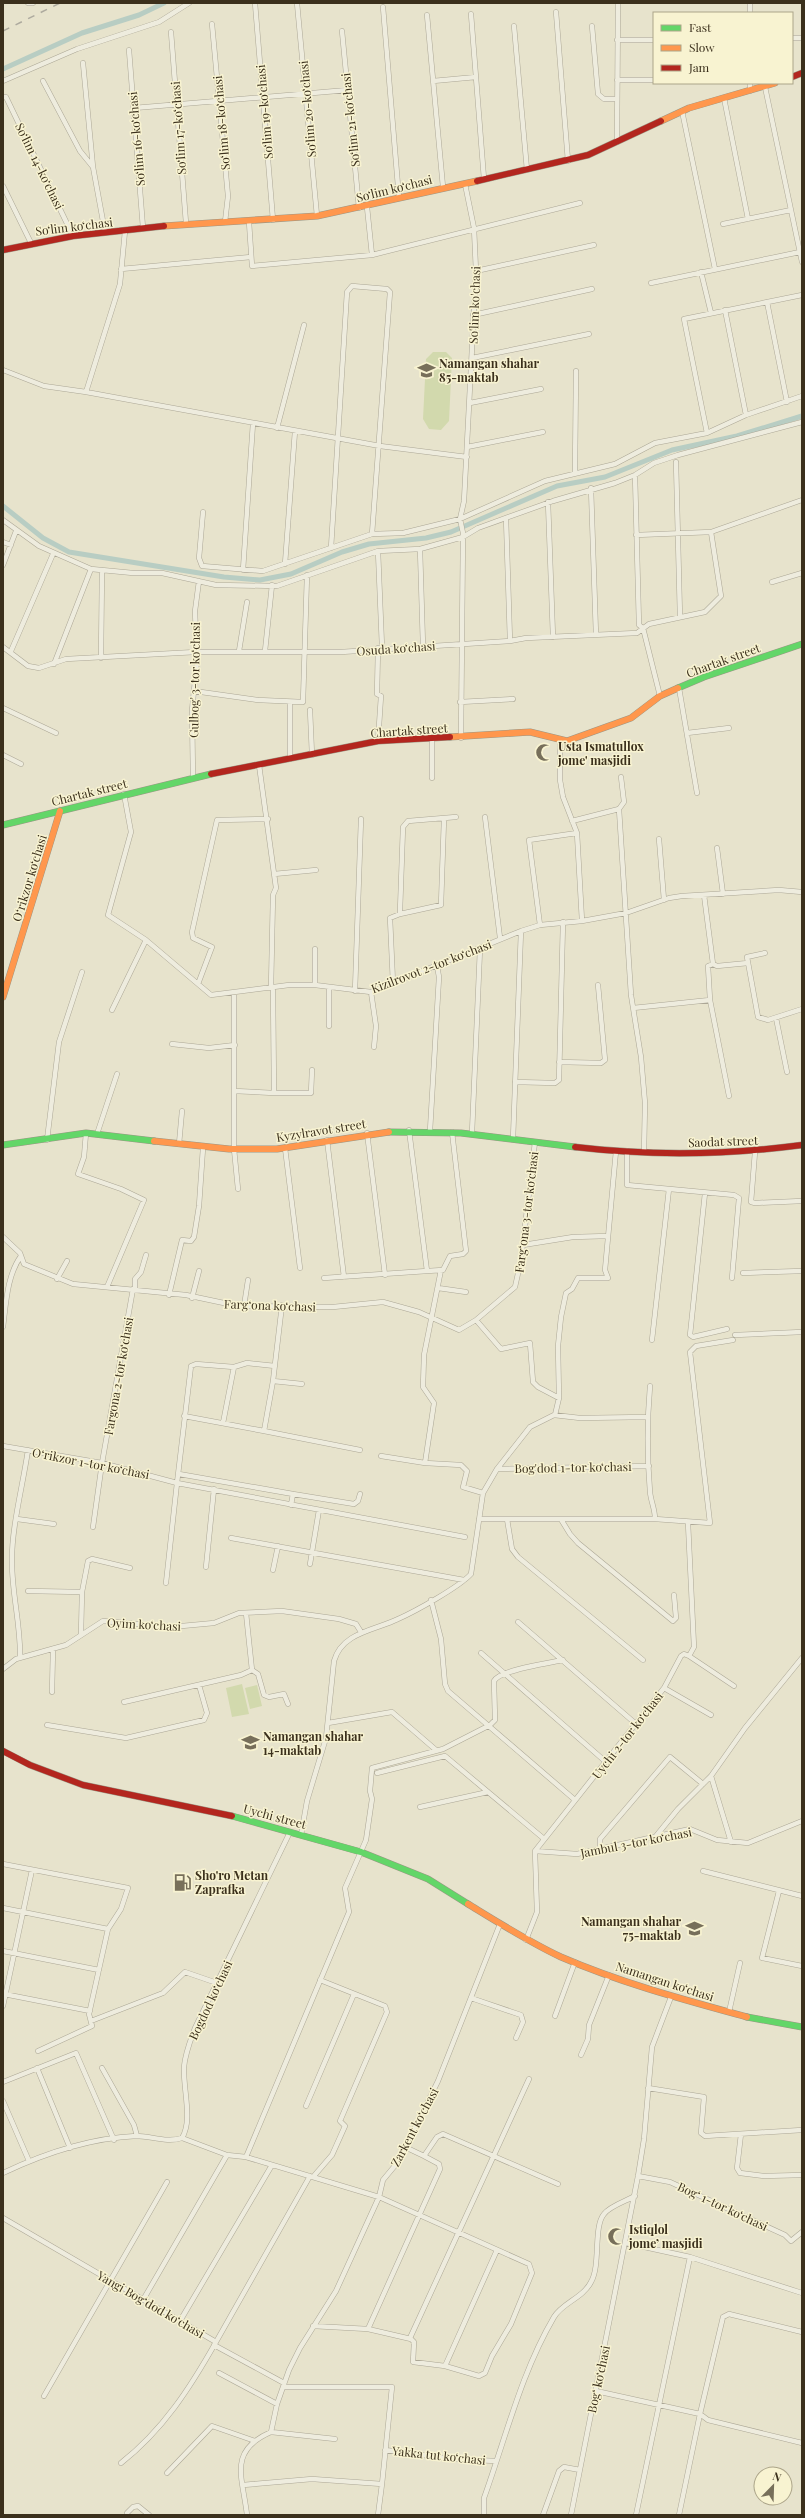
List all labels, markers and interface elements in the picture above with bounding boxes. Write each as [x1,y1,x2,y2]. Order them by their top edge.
legend [653,12,793,84]
text: Fast [689,19,712,35]
text: Slow [689,39,715,55]
street label: Soʻlim 20-koʻchasi [295,59,319,158]
text: Jam [688,59,710,75]
street label: Soʻlim 19-koʻchasi [252,64,276,160]
street label: Soʻlim 21-koʻchasi [337,72,363,168]
street label: Soʻlim 18-koʻchasi [209,75,233,171]
street label: Soʻlim 17-koʻchasi [167,80,189,175]
street label: Soʻlim 16-koʻchasi [124,91,148,187]
street label: Soʻlim 14-koʻchasi [12,120,68,212]
street label: Soʻlim koʻchasi [354,171,434,205]
street label: Soʻlim koʻchasi [34,213,114,239]
street label: So'lim ko'chasi [465,265,483,344]
place label: Namangan shahar 85-maktab [439,355,539,385]
school or university icon: Namangan shahar 85-maktab [416,360,436,380]
street label: Gulbog' 3-tor koʻchasi [185,621,203,738]
street label: Osuda koʻchasi [356,637,437,659]
street label: Chartak street [684,639,763,681]
street label: Chartak street [370,719,449,741]
place label: Usta Ismatullox jome' masjidi [557,738,644,768]
mosque icon: Usta Ismatullox jome' masjidi [535,743,555,763]
street label: Chartak street [50,775,129,809]
street label: Oʻrikzor koʻchasi [8,832,50,923]
street label: Kizilrovot 2-tor koʻchasi [368,935,494,996]
street label: Kyzylravot street [275,1115,368,1145]
street label: Saodat street [688,1132,759,1150]
street label: Fargʻona 3-tor koʻchasi [511,1150,541,1274]
street label: Fargʻona koʻchasi [224,1295,317,1315]
street label: Fargona 2-tor koʻchasi [100,1315,136,1436]
street label: Oʻrikzor 1-tor koʻchasi [31,1444,151,1482]
street label: Bog'dod 1-tor koʻchasi [514,1458,632,1476]
street label: Oyim koʻchasi [106,1614,182,1634]
street label: Uychi 2-tor koʻchasi [588,1688,666,1782]
place label: Namangan shahar 14-maktab [263,1728,363,1758]
school or university icon: Namangan shahar 14-maktab [240,1733,260,1753]
street label: Uychi street [242,1800,309,1832]
street label: Jambul 3-tor koʻchasi [578,1823,693,1861]
place label: Sho'ro Metan Zaprafka [195,1867,269,1897]
fuel station icon: Sho'ro Metan Zaprafka [172,1872,192,1892]
place label: Namangan shahar 75-maktab [581,1913,681,1943]
school or university icon: Namangan shahar 75-maktab [684,1918,704,1938]
street label: Bogdod koʻchasi [185,1957,236,2042]
street label: Namangan koʻchasi [614,1958,717,2005]
street label: Zarkent koʻchasi [387,2084,442,2169]
street label: Bogʻ 1-tor koʻchasi [675,2178,771,2234]
place label: Istiqlol jome’ masjidi [628,2221,703,2251]
mosque icon: Istiqlol jome’ masjidi [606,2226,626,2246]
street label: Yangi Bogʻdod koʻchasi [94,2266,208,2341]
street label: Bogʻ koʻchasi [583,2343,613,2414]
street label: Yakka tut koʻchasi [390,2442,487,2468]
north arrow [753,2466,793,2506]
text: N [771,2468,784,2485]

